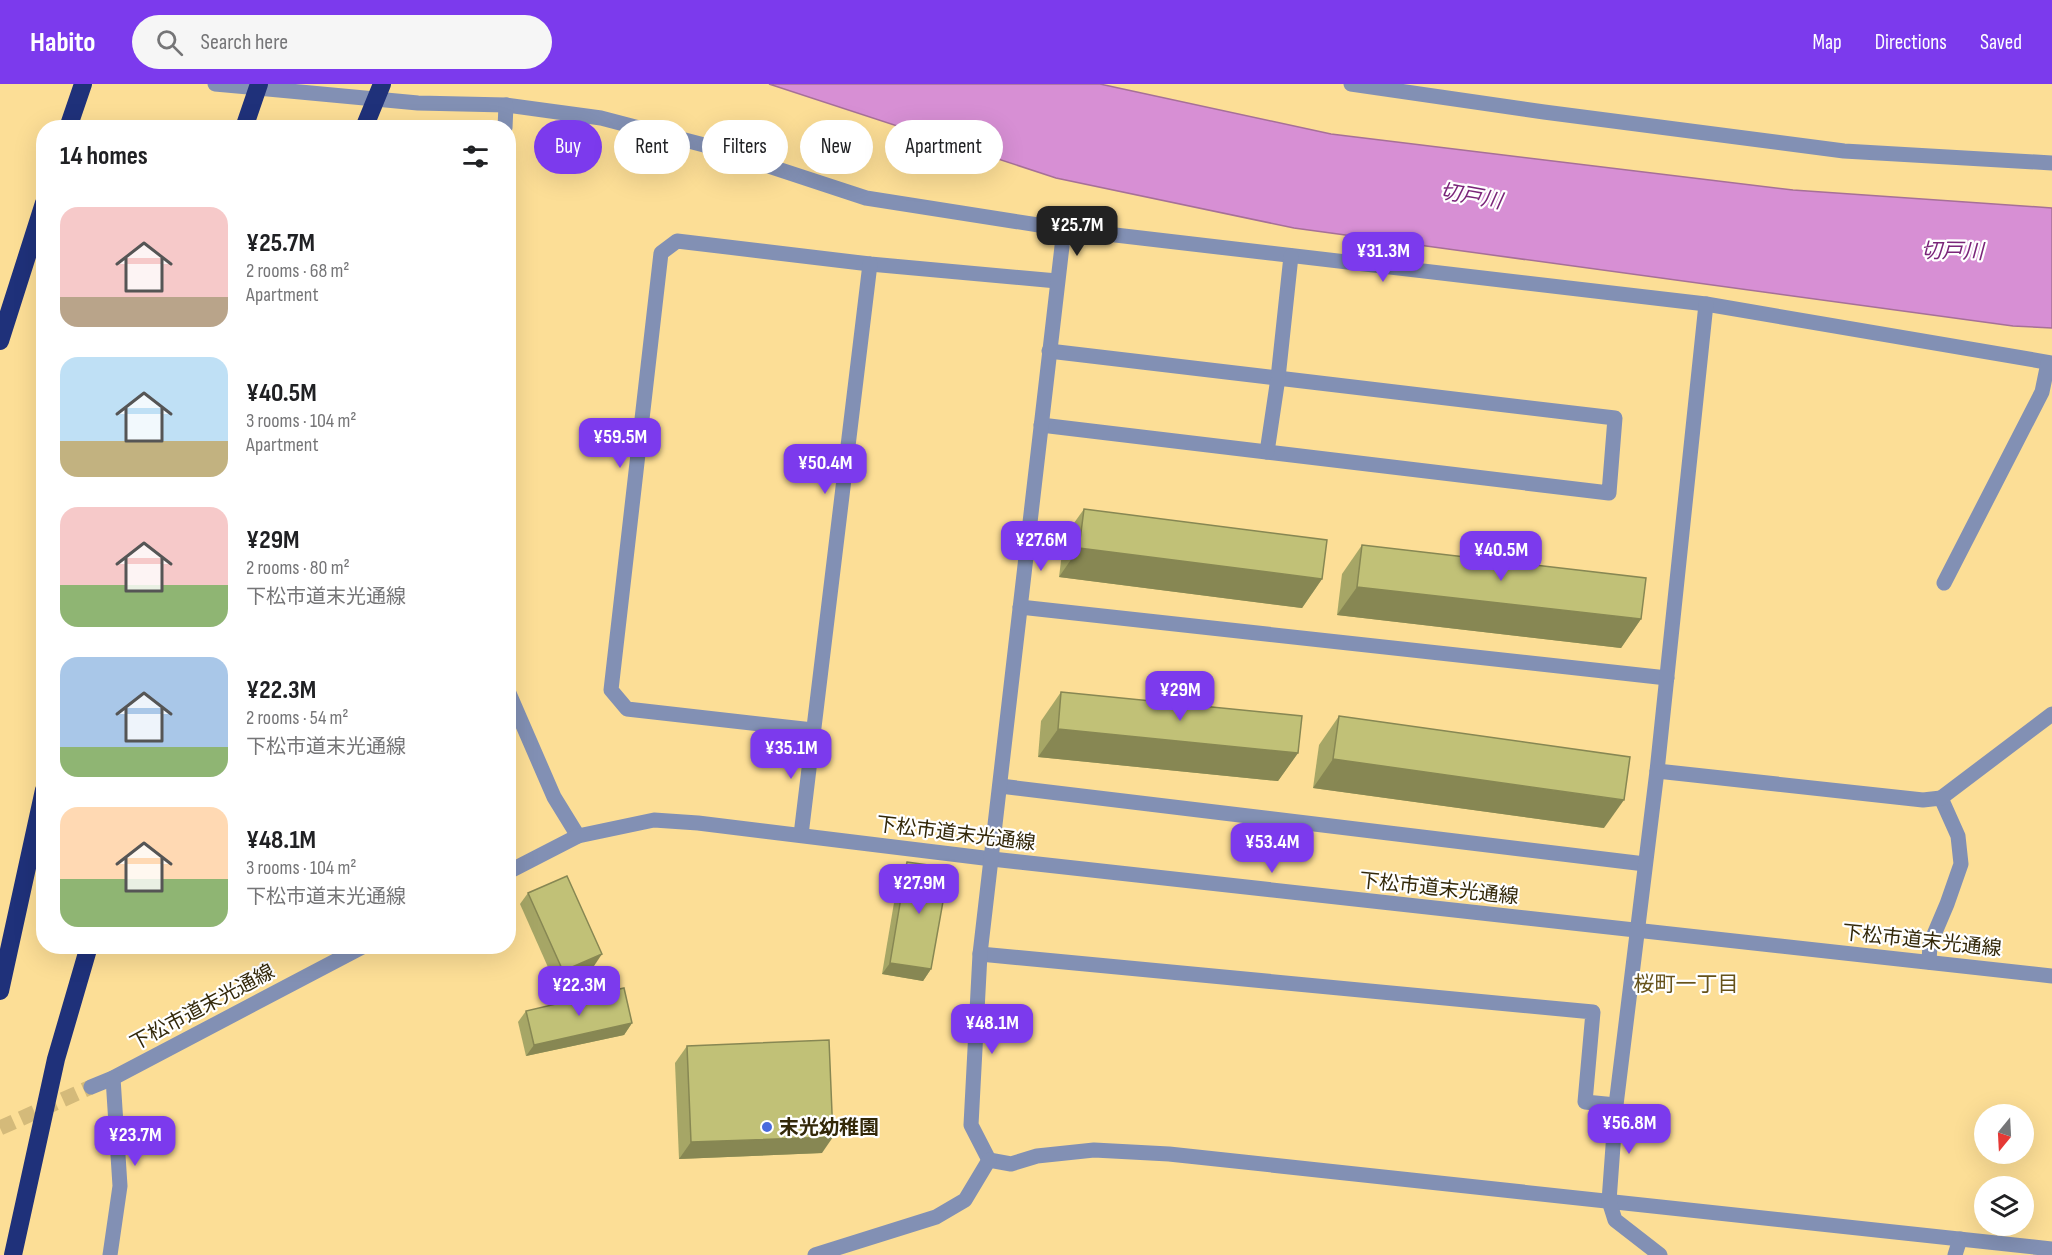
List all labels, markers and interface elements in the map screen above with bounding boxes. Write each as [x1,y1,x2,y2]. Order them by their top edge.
search box [132,15,552,69]
text: Habito [30,26,96,59]
icon: search [153,26,186,59]
text: Search here [201,29,288,56]
text: Map [1812,30,1842,55]
text: Directions [1875,30,1947,55]
text: Saved [1980,30,2022,55]
chip: Buy [534,120,602,174]
chip: Rent [614,120,690,174]
chip: Filters [702,120,788,174]
chip: New [800,120,873,174]
chip: Apartment [885,120,1003,174]
icon: filters [459,140,492,173]
text: 14 homes [60,141,148,172]
water label: 切戸川 [1438,179,1506,215]
pin: ¥25.7M [1028,206,1126,257]
text: ¥25.7M [1051,213,1103,237]
text: ¥25.7M [246,228,315,259]
icon: home [108,231,180,303]
pin: ¥31.3M [1334,232,1432,283]
water label: 切戸川 [1920,238,1986,265]
text: ¥31.3M [1356,239,1410,263]
text: 2 rooms · 68 m² [246,259,350,283]
text: Apartment [246,283,319,307]
text: ¥40.5M [246,378,317,409]
icon: home [108,381,180,453]
text: 3 rooms · 104 m² [246,409,356,433]
pin: ¥59.5M [571,418,669,469]
text: ¥59.5M [593,425,647,449]
text: Apartment [246,433,319,457]
pin: ¥50.4M [776,444,874,495]
text: ¥50.4M [798,451,852,475]
pin: ¥27.6M [992,521,1090,572]
text: ¥29M [246,525,300,556]
text: ¥27.6M [1015,528,1067,552]
icon: home [108,531,180,603]
pin: ¥40.5M [1452,531,1550,582]
text: ¥40.5M [1474,538,1528,562]
text: 2 rooms · 80 m² [246,556,350,580]
text: 下松市道末光通線 [246,585,406,609]
pin: ¥29M [1144,671,1216,722]
text: ¥22.3M [246,675,316,706]
text: ¥29M [1159,678,1201,702]
icon: home [108,681,180,753]
text: 2 rooms · 54 m² [246,706,348,730]
pin: ¥35.1M [742,729,840,780]
text: 下松市道末光通線 [246,735,406,759]
text: ¥35.1M [764,736,818,760]
street label: 下松市道末光通線 [875,812,1037,856]
pin: ¥53.4M [1223,823,1321,874]
text: ¥48.1M [246,825,316,856]
text: ¥53.4M [1245,830,1299,854]
icon: home [108,831,180,903]
text: 3 rooms · 104 m² [246,856,356,880]
pin: ¥27.9M [870,864,968,915]
street label: 下松市道末光通線 [1358,869,1520,909]
text: ¥27.9M [893,871,945,895]
text: 下松市道末光通線 [246,885,406,909]
street label: 下松市道末光通線 [1841,921,2003,961]
street label: 下松市道末光通線 [126,960,279,1056]
pin: ¥22.3M [530,966,628,1017]
district label: 桜町一丁目 [1634,972,1739,997]
text: ¥22.3M [552,973,606,997]
pin: ¥48.1M [943,1004,1041,1055]
text: ¥48.1M [965,1011,1019,1035]
pin: ¥56.8M [1580,1104,1678,1155]
north arrow [1974,1104,2034,1164]
map controls [1974,1104,2034,1236]
text: ¥56.8M [1602,1111,1656,1135]
pin: ¥23.7M [86,1116,184,1167]
place label: 末光幼稚園 [779,1116,879,1140]
marker: 末光幼稚園 [760,1120,774,1134]
text: ¥23.7M [108,1123,162,1147]
button: layers [1974,1176,2034,1236]

